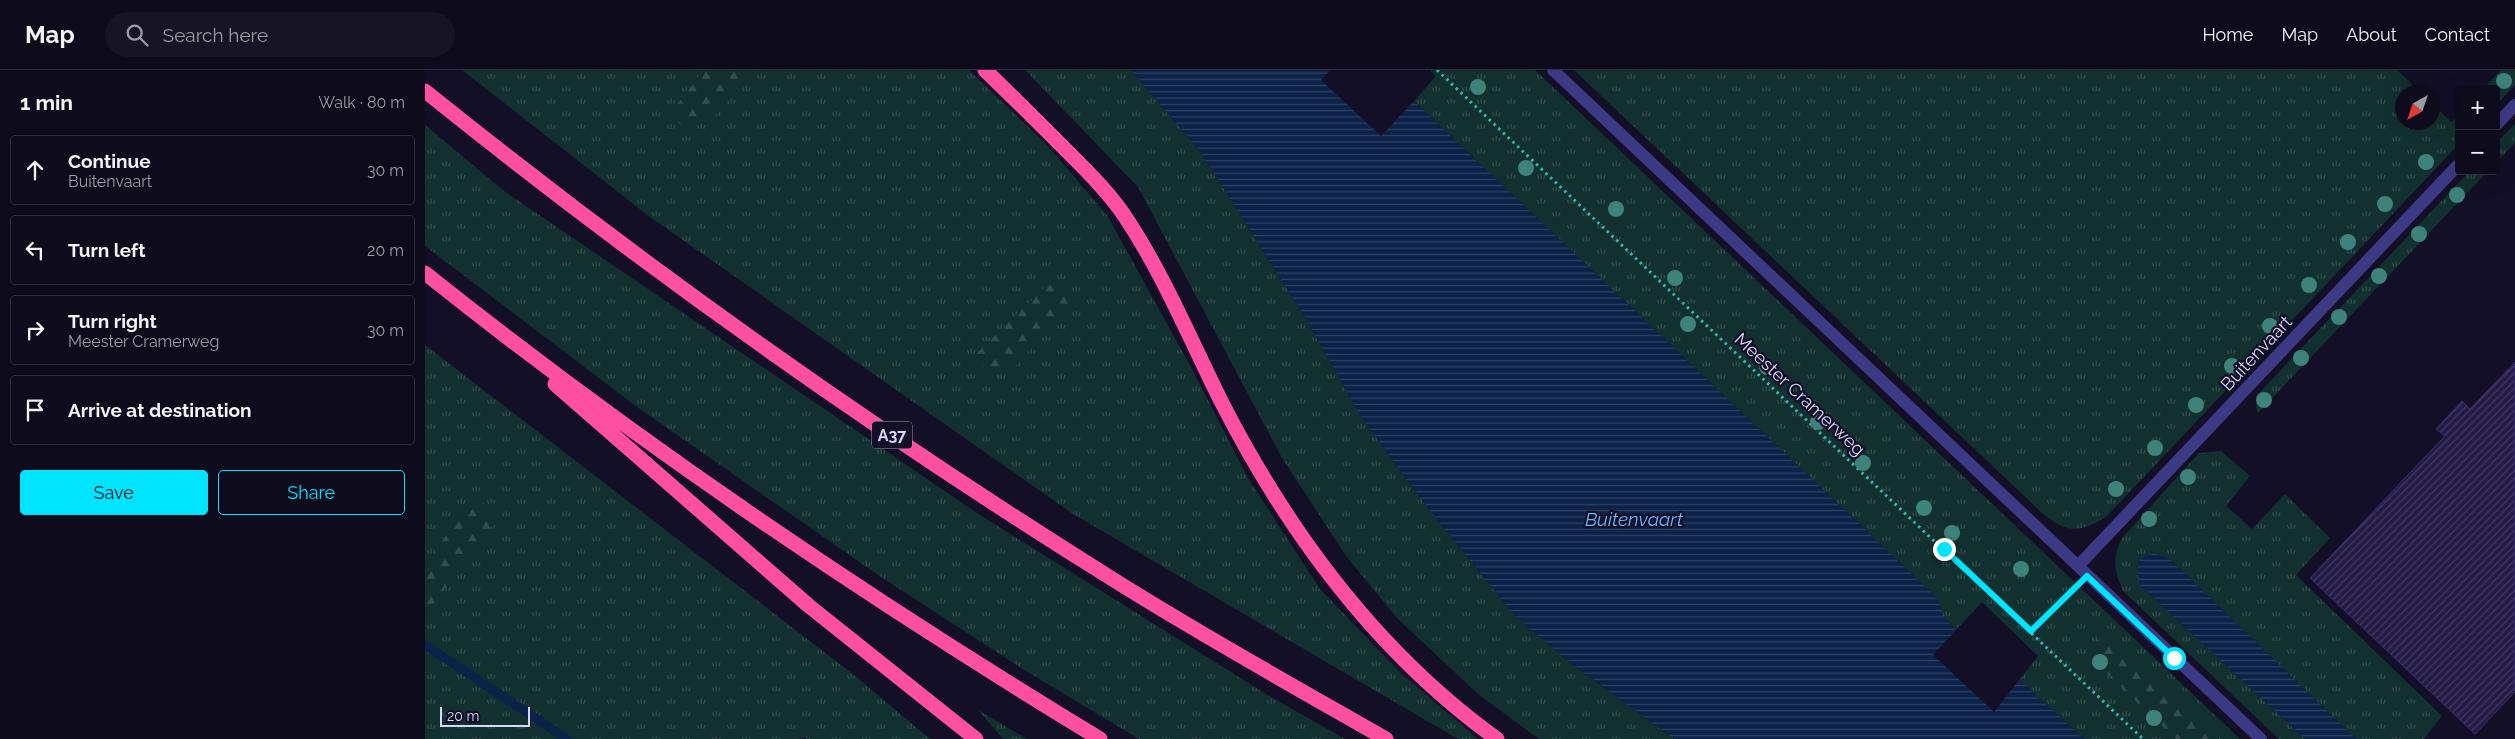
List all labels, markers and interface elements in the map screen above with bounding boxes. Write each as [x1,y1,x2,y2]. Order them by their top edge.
search box [105,12,455,57]
text: Map [25,20,75,49]
icon: search [123,21,151,49]
text: Search here [163,24,268,46]
text: Home [2202,24,2253,45]
text: Map [2281,24,2318,45]
text: About [2346,24,2397,45]
text: Contact [2425,24,2490,45]
north arrow [2395,85,2440,130]
map controls [2455,85,2500,175]
button: + [2455,85,2500,130]
text: 1 min [20,90,73,115]
text: Walk · 80 m [318,93,405,112]
button: − [2455,130,2500,175]
text: Continue [68,150,151,172]
icon: ahead [21,156,49,184]
text: 30 m [367,161,404,180]
text: Buitenvaart [68,172,152,191]
icon: left [21,236,49,264]
text: Turn left [68,239,145,261]
text: 20 m [367,241,404,260]
text: Turn right [68,310,157,332]
street label: Buitenvaart [2216,311,2296,395]
icon: right [21,316,49,344]
text: 30 m [367,321,404,340]
street label: Meester Cramerweg [1731,328,1869,460]
text: Meester Cramerweg [68,332,219,351]
icon: arrive [21,396,49,424]
text: Arrive at destination [68,399,252,421]
road number: A37 [872,422,912,448]
button: Save [20,470,208,515]
button: Share [218,470,405,515]
water label: Buitenvaart [1585,508,1684,530]
route end [1933,538,1956,561]
route start [2163,647,2186,670]
scale bar [440,704,530,727]
text: 20 m [447,708,479,724]

